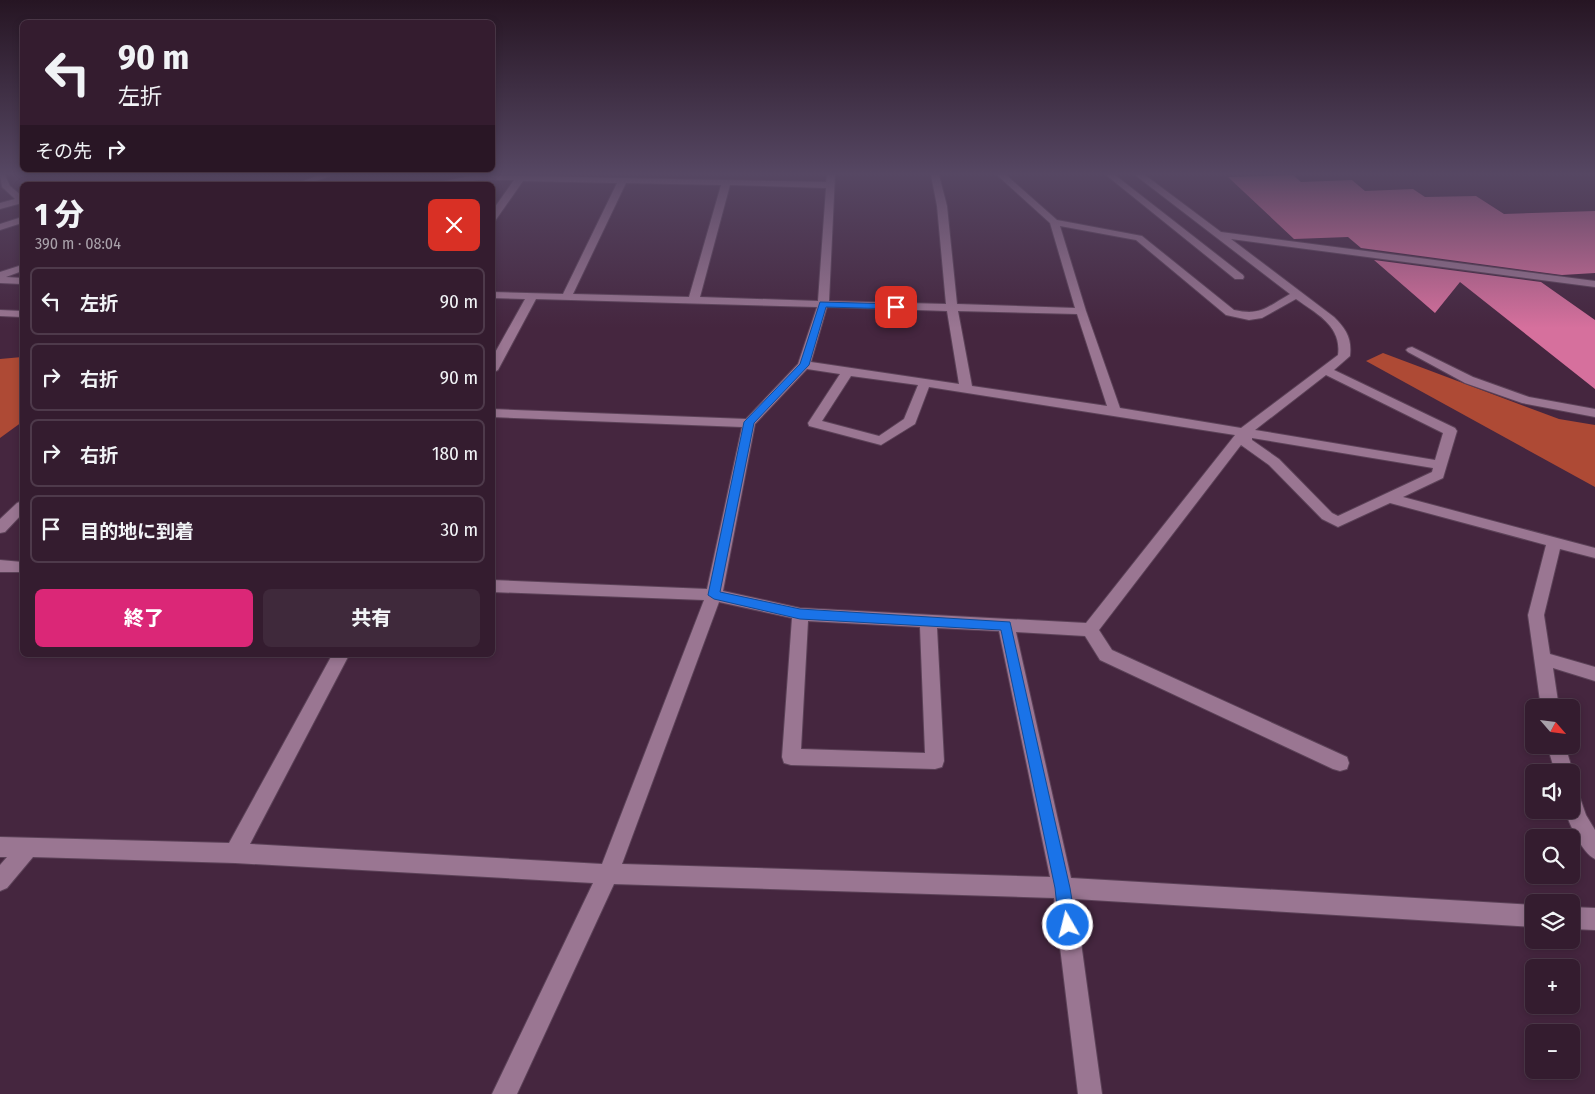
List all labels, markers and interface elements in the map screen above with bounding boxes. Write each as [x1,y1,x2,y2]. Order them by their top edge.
text: 90 m [118,36,189,78]
icon: left [35,40,100,105]
text: 左折 [118,83,162,110]
icon: right [102,135,130,163]
text: その先 [35,140,92,163]
text: 1 分 [35,197,84,233]
button: close [428,199,480,251]
text: 390 m · 08:04 [35,234,121,253]
pin [875,286,917,328]
icon: left [37,287,65,315]
text: 90 m [440,290,478,313]
text: 左折 [80,292,118,315]
icon: arrive [882,293,910,321]
icon: right [37,363,65,391]
text: 90 m [440,366,478,389]
text: 右折 [80,368,118,391]
icon: right [37,439,65,467]
text: 180 m [432,442,478,465]
text: 右折 [80,444,118,467]
icon: arrive [37,515,65,543]
text: 30 m [440,518,478,541]
text: 目的地に到着 [80,520,194,543]
button: 終了 [35,589,253,647]
button: 共有 [263,589,480,647]
north arrow [1525,699,1580,754]
map controls [1525,699,1580,1079]
button: sound [1525,764,1580,819]
button: search [1525,829,1580,884]
button: layers [1525,894,1580,949]
position arrow [1041,898,1093,950]
button: + [1525,959,1580,1014]
button: − [1525,1024,1580,1079]

